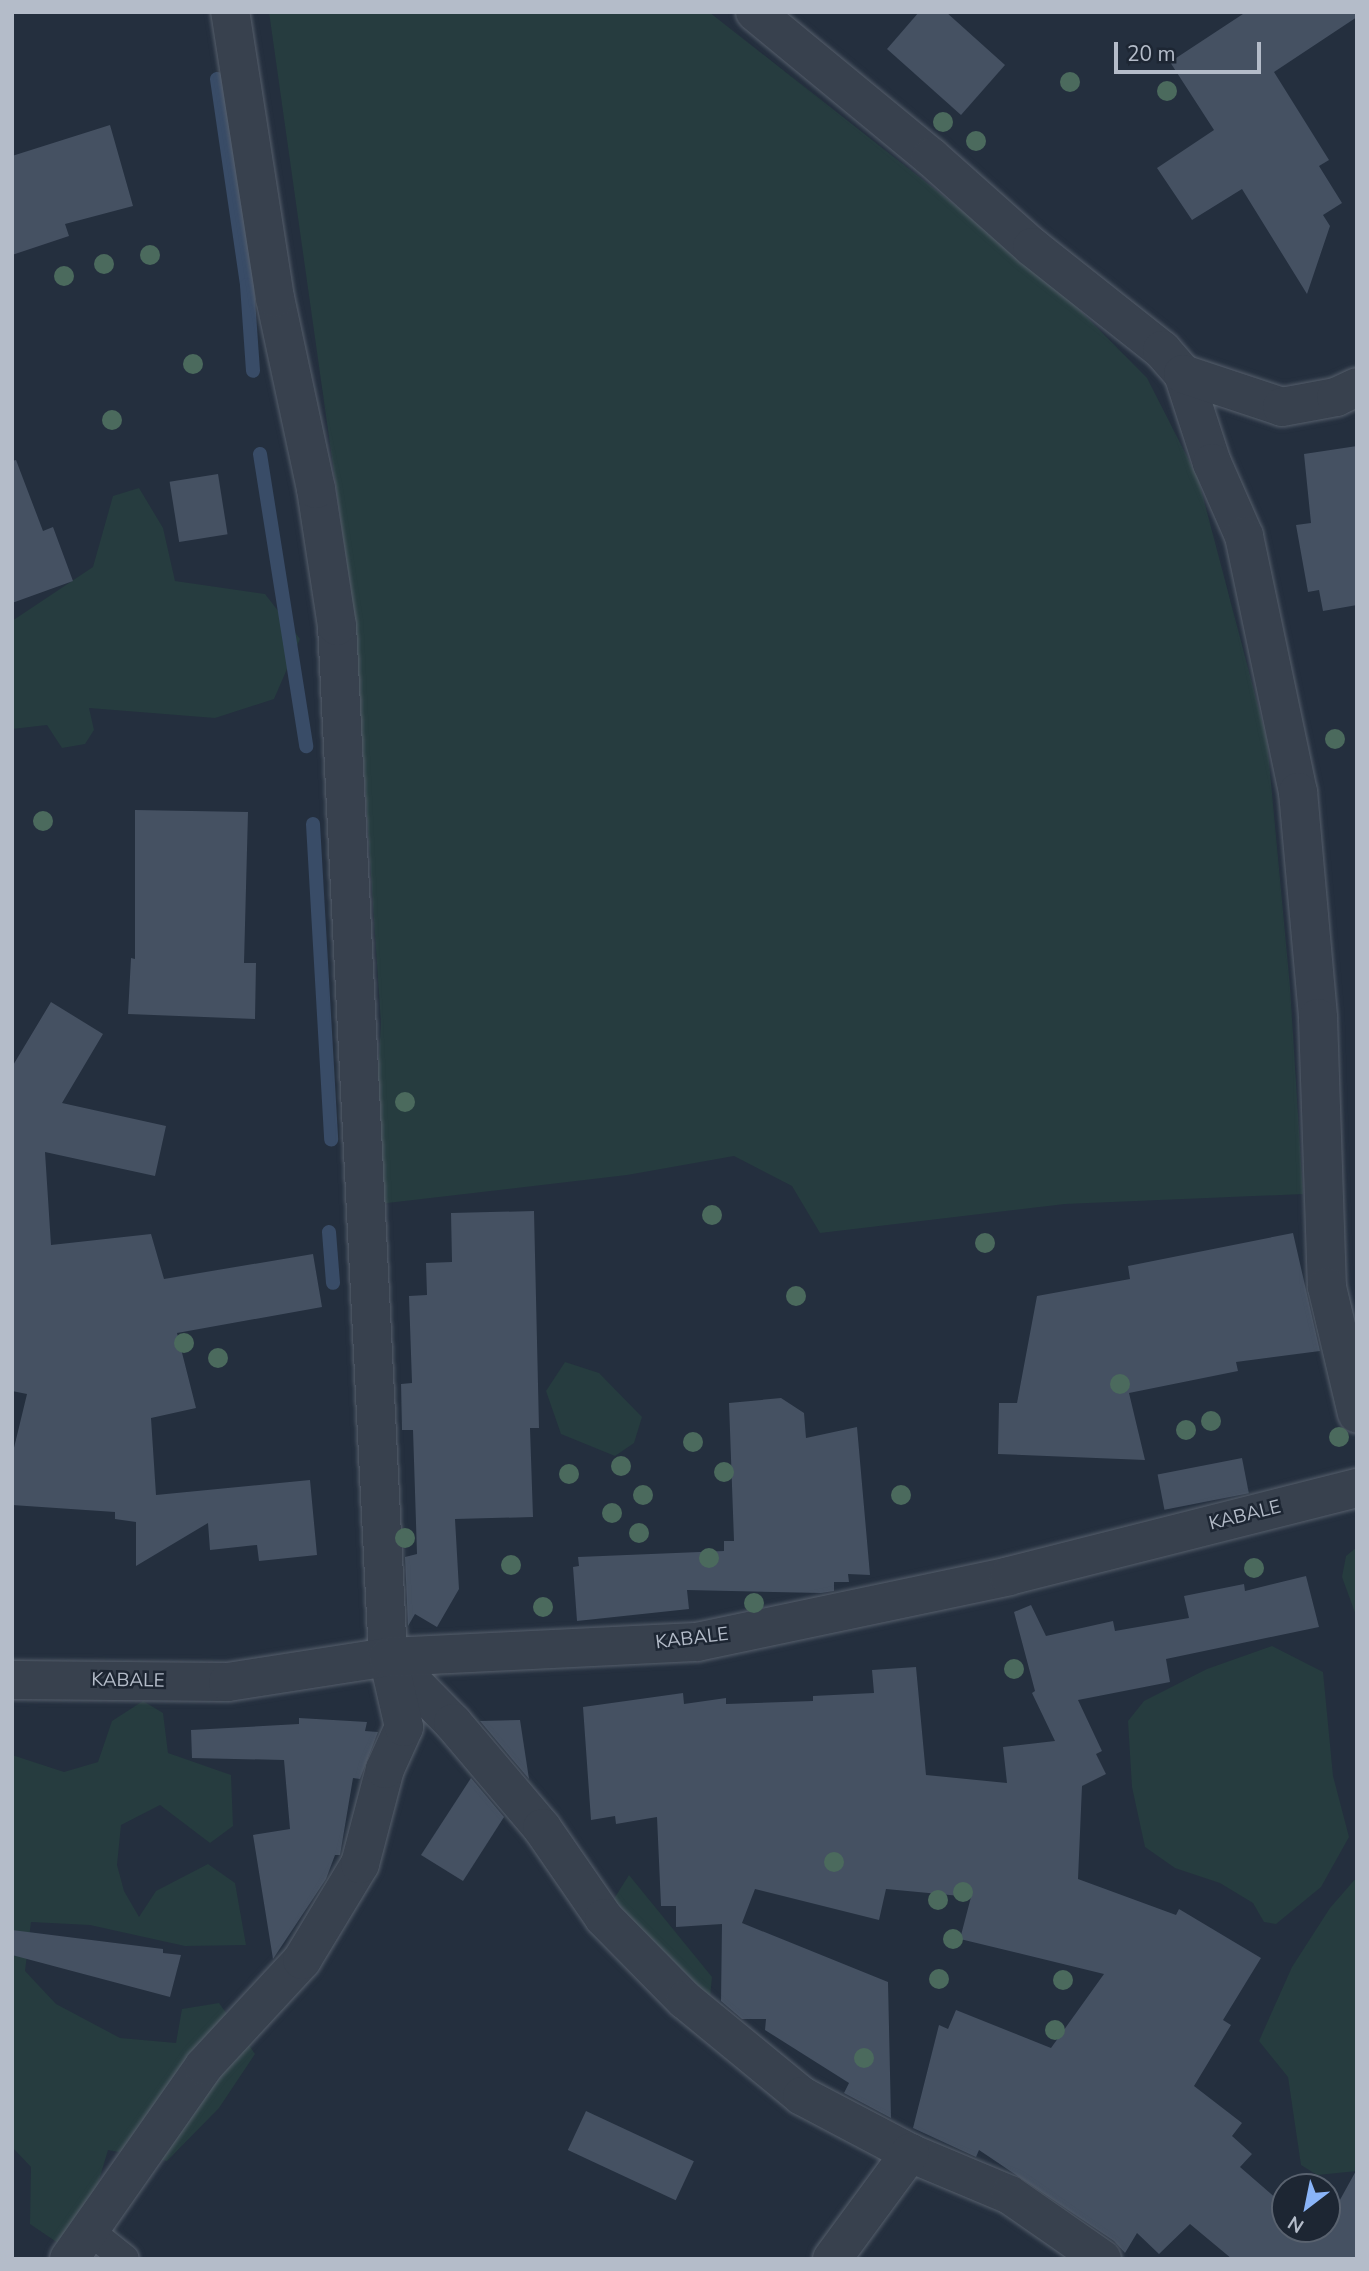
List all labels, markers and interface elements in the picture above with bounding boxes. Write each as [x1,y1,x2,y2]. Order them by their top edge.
scale bar [1117,28,1264,72]
text: 20 m [1127,40,1176,68]
street label: KABALE [1207,1496,1283,1536]
street label: KABALE [654,1623,730,1655]
street label: KABALE [91,1669,165,1693]
north arrow [1271,2173,1341,2243]
text: N [1283,2209,1309,2239]

